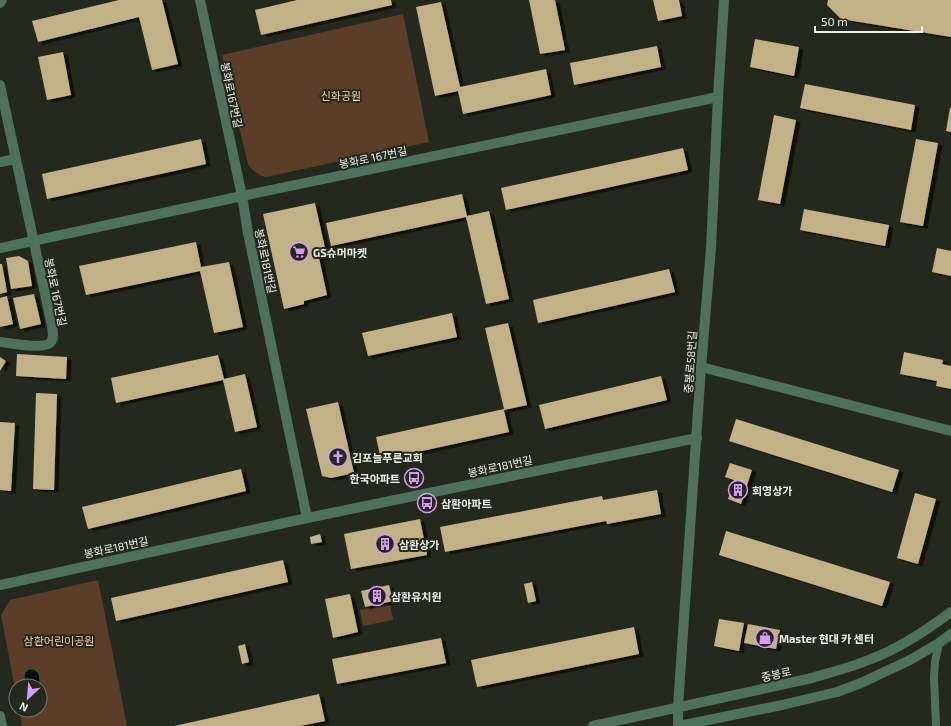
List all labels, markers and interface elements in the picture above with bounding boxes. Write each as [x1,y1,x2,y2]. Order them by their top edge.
scale bar [815,8,922,34]
text: 50 m [821,14,848,28]
street label: 봉화로167번길 [219,61,245,129]
park label: 신화공원 [321,89,361,102]
street label: 봉화로 167번길 [338,143,408,171]
street label: 봉화로181번길 [253,227,279,295]
supermarket icon: GS슈머마켓 [288,241,310,263]
place label: GS슈머마켓 [313,246,367,259]
street label: 봉화로 167번길 [42,257,70,327]
street label: 중봉로58번길 [681,330,699,394]
church icon: 김포늘푸른교회 [327,446,349,468]
place label: 김포늘푸른교회 [352,451,423,464]
street label: 봉화로181번길 [466,453,534,479]
bus stop icon: 한국아파트 [403,467,425,489]
place label: 한국아파트 [349,472,400,485]
building icon: 희영상가 [727,479,749,501]
place label: 희영상가 [752,484,792,497]
bus stop icon: 삼환아파트 [416,492,438,514]
place label: 삼환아파트 [441,497,492,510]
building icon: 삼환상가 [374,533,396,555]
street label: 봉화로181번길 [82,534,150,560]
place label: 삼환상가 [399,538,439,551]
building icon: 삼환유치원 [366,585,388,607]
place label: 삼환유치원 [391,590,442,603]
shop icon: Master 현대 카 센터 [754,627,776,649]
place label: Master 현대 카 센터 [779,632,874,645]
park label: 삼환어린이공원 [24,634,94,647]
street label: 중봉로 [760,664,792,684]
north arrow [8,678,48,718]
text: N [17,700,30,715]

